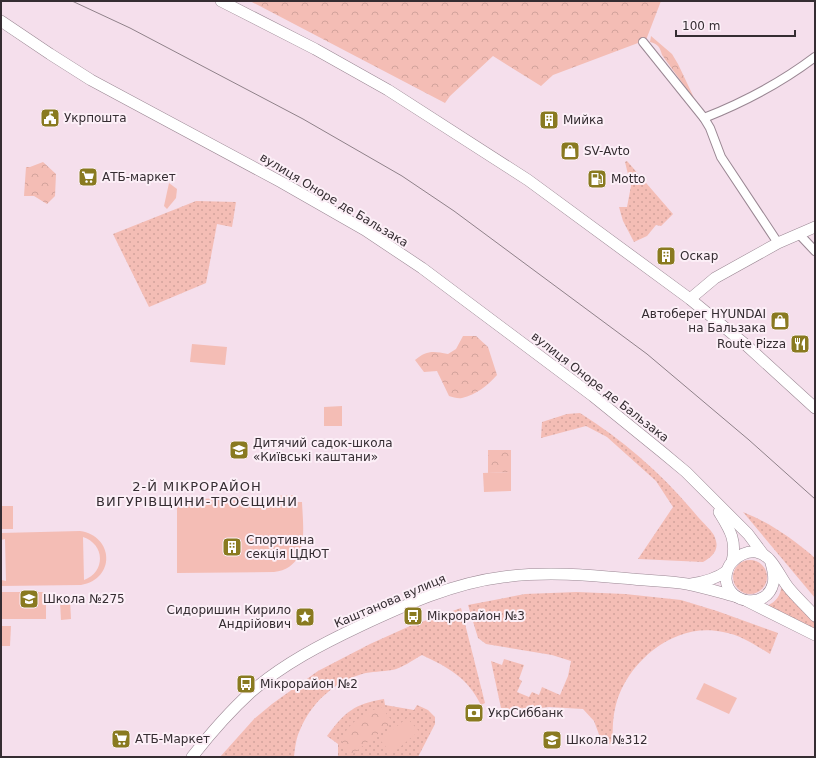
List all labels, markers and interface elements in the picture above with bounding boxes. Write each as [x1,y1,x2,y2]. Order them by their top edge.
scale bar [676,12,795,38]
text: 100 m [682,19,720,33]
public building icon: Укрпошта [39,107,61,129]
building icon: Мийка [538,109,560,131]
place label: Укрпошта [64,111,127,125]
place label: Мийка [563,113,604,127]
shop icon: SV-Avto [559,140,581,162]
place label: SV-Avto [584,144,630,158]
street label: вулиця Оноре де Бальзака [257,150,411,250]
supermarket icon: АТБ-маркет [77,166,99,188]
fuel station icon: Motto [586,168,608,190]
place label: АТБ-маркет [102,170,176,184]
place label: Motto [611,172,645,186]
building icon: Оскар [655,245,677,267]
place label: Оскар [680,249,718,263]
place label: Автоберег HYUNDAI на Бальзака [642,307,766,335]
shop icon: Автоберег HYUNDAI на Бальзака [769,310,791,332]
street label: вулиця Оноре де Бальзака [529,329,671,445]
restaurant icon: Route Pizza [789,333,811,355]
place label: Route Pizza [717,337,786,351]
place label: Дитячий садок-школа «Київські каштани» [253,436,393,464]
school or university icon: Дитячий садок-школа «Київські каштани» [228,439,250,461]
district label: 2-Й МІКРОРАЙОН ВИГУРІВЩИНИ-ТРОЄЩИНИ [96,479,298,509]
place label: Спортивна секція ЦДЮТ [246,533,329,561]
building icon: Спортивна секція ЦДЮТ [221,536,243,558]
street label: Каштанова вулиця [332,571,448,631]
school or university icon: Школа №275 [18,588,40,610]
place label: Школа №275 [43,592,125,606]
place label: Сидоришин Кирило Андрійович [167,603,291,631]
bus stop icon: Мікрорайон №3 [402,605,424,627]
place icon: Сидоришин Кирило Андрійович [294,606,316,628]
place label: Мікрорайон №3 [427,609,525,623]
bus stop icon: Мікрорайон №2 [235,673,257,695]
place label: Мікрорайон №2 [260,677,358,691]
bank icon: УкрСиббанк [463,702,485,724]
place label: УкрСиббанк [488,706,564,720]
supermarket icon: АТБ-Маркет [110,728,132,750]
school or university icon: Школа №312 [541,729,563,751]
place label: АТБ-Маркет [135,732,210,746]
place label: Школа №312 [566,733,648,747]

